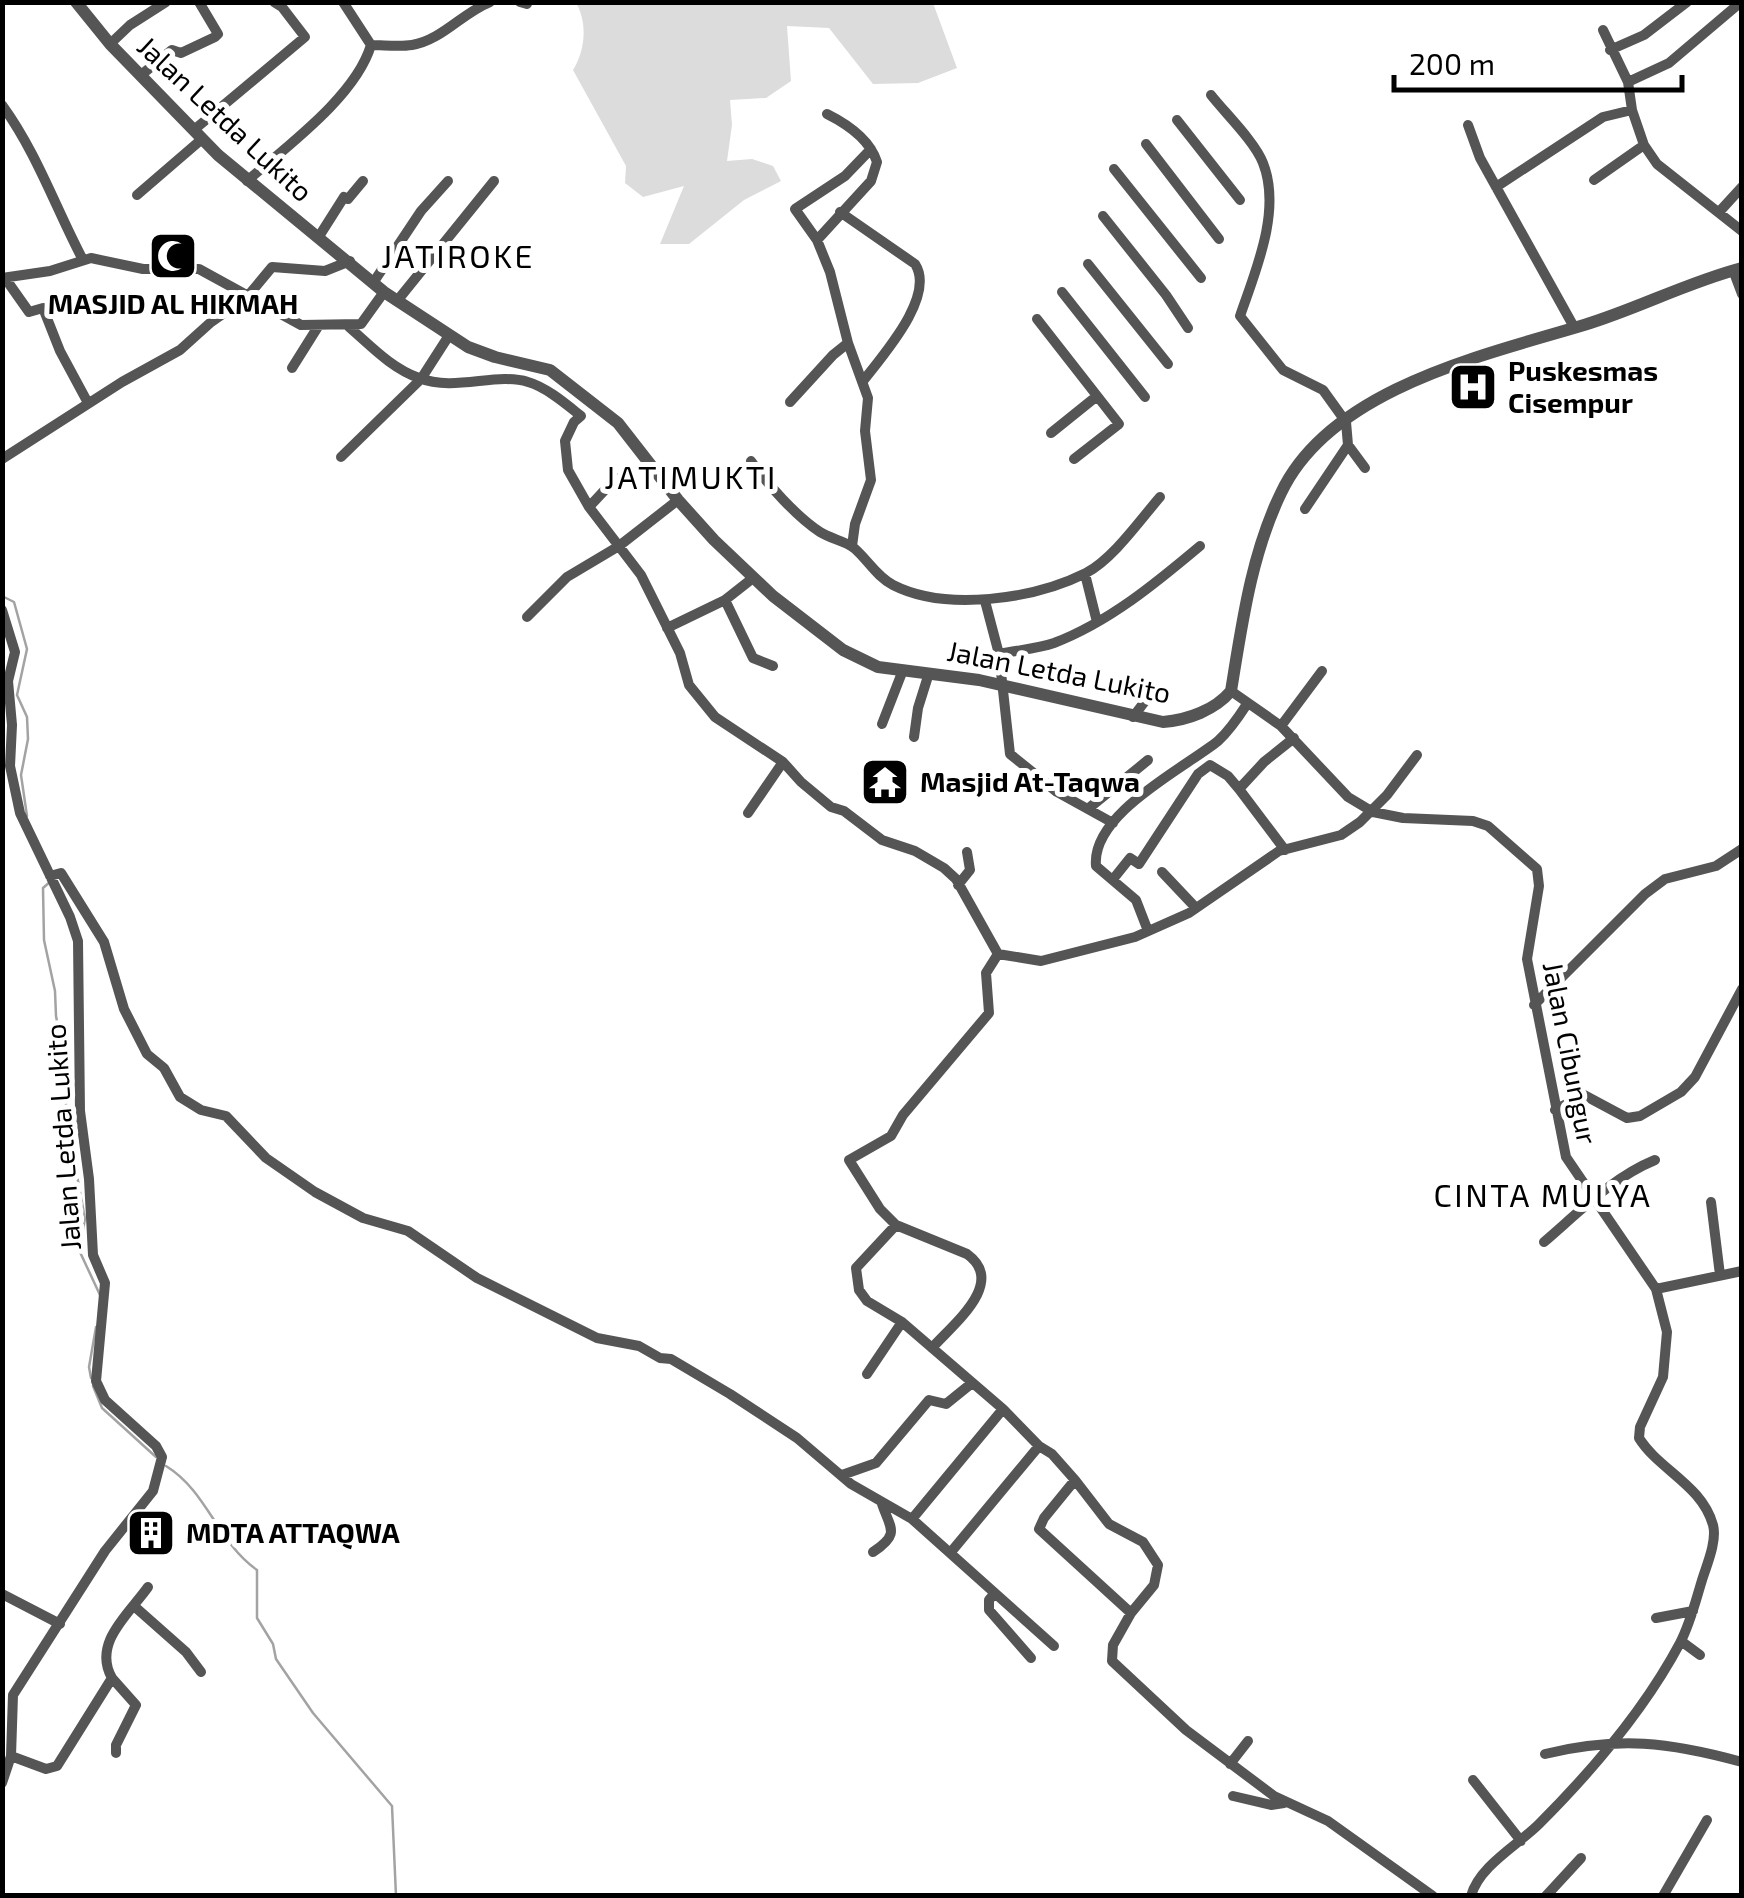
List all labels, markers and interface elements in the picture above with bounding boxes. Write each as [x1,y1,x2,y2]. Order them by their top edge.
street label: Jalan Letda Lukito [131,28,320,208]
scale bar [1394,30,1682,92]
text: 200 m [1409,45,1495,81]
mosque icon: MASJID AL HIKMAH [147,230,199,282]
district label: JATIROKE [381,236,535,274]
place label: MASJID AL HIKMAH [48,286,298,320]
place label: Puskesmas Cisempur [1508,353,1658,419]
hospital icon: Puskesmas Cisempur [1447,361,1499,413]
district label: JATIMUKTI [604,457,778,495]
street label: Jalan Letda Lukito [945,633,1174,709]
temple icon: Masjid At-Taqwa [859,756,911,808]
place label: Masjid At-Taqwa [920,764,1140,798]
street label: Jalan Cibungur [1537,959,1605,1147]
street label: Jalan Letda Lukito [37,1023,87,1251]
district label: CINTA MULYA [1434,1175,1652,1213]
building icon: MDTA ATTAQWA [125,1507,177,1559]
place label: MDTA ATTAQWA [186,1515,400,1550]

